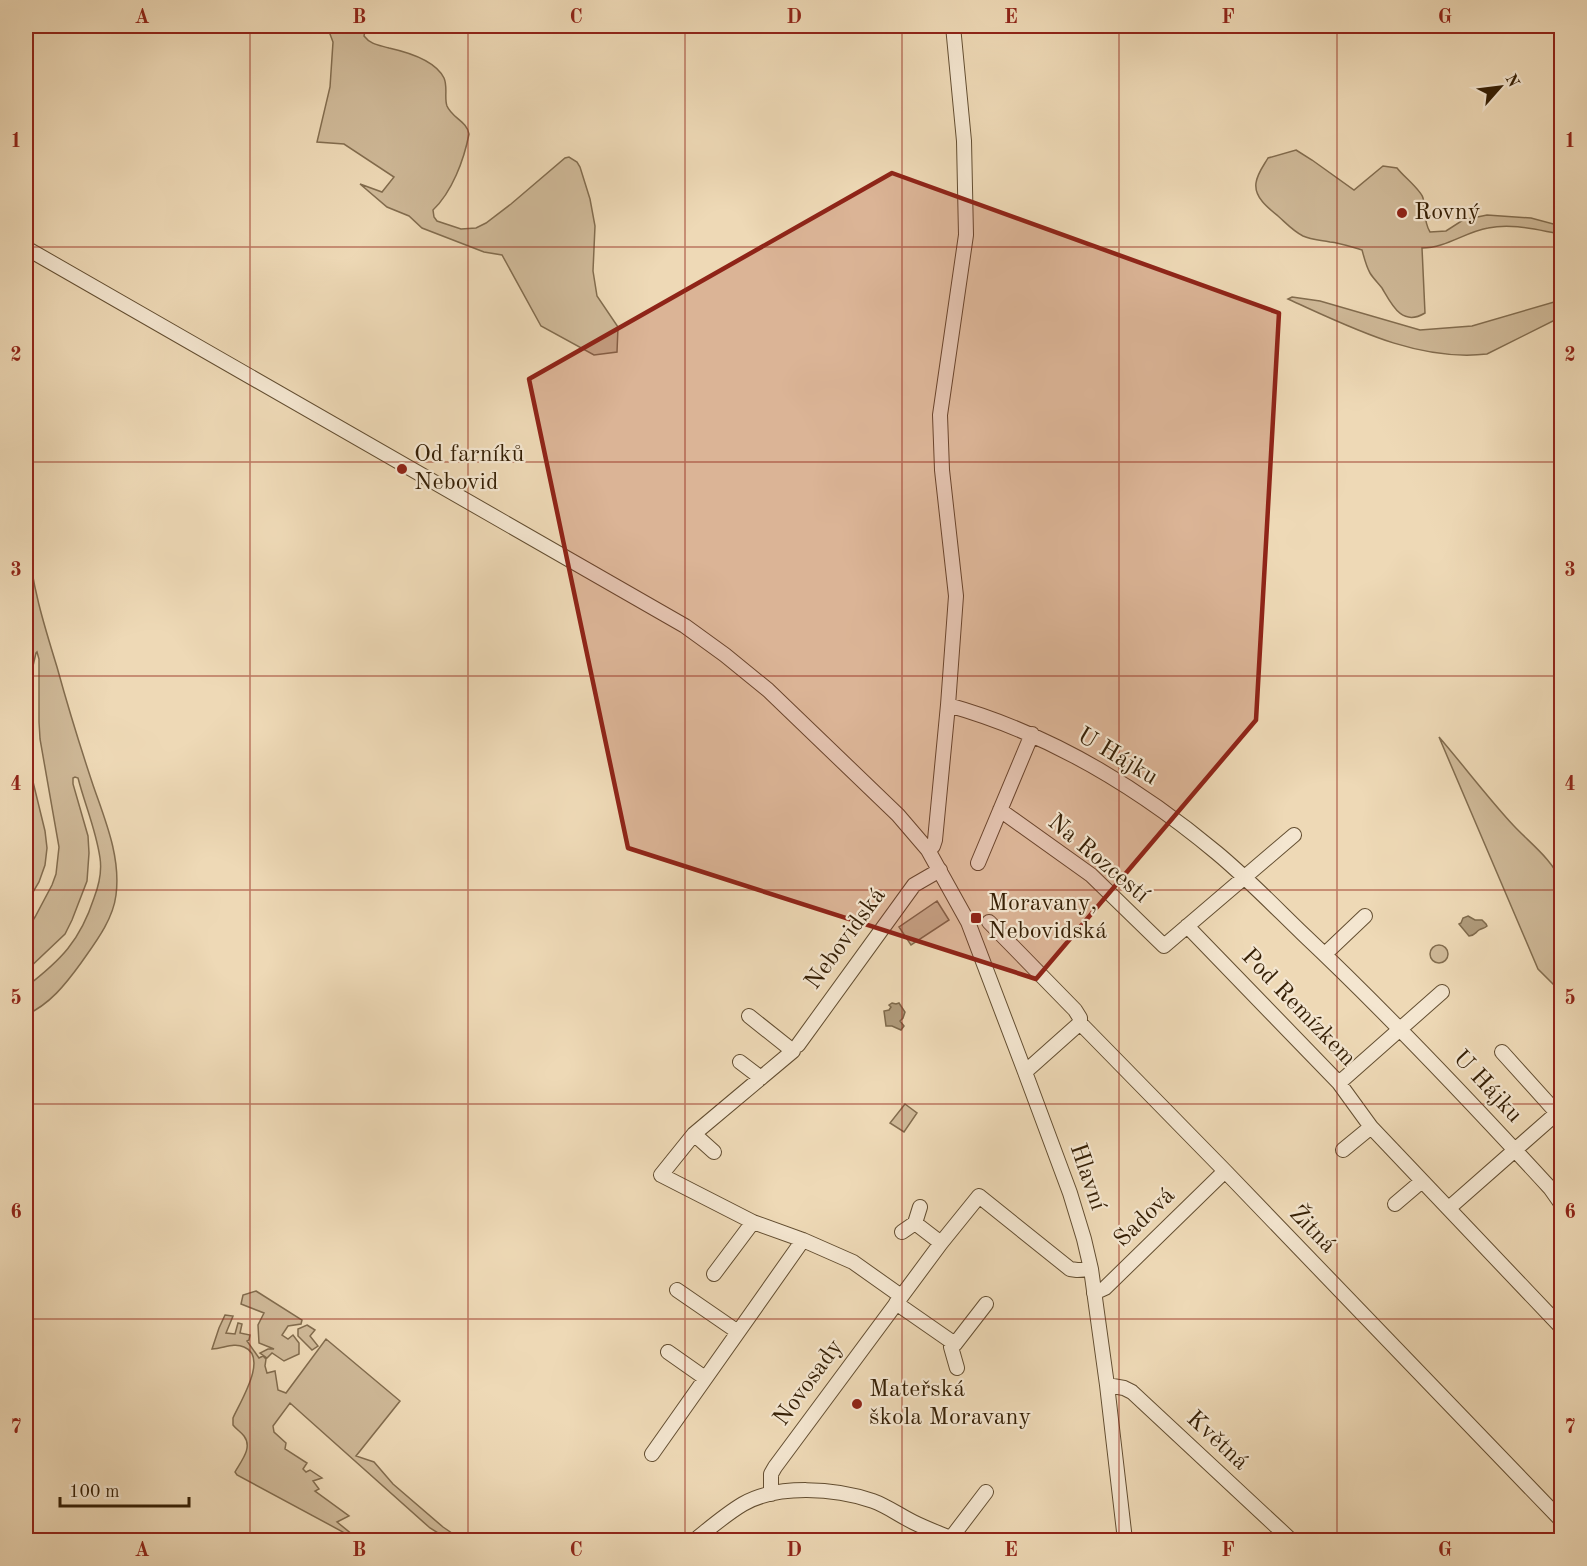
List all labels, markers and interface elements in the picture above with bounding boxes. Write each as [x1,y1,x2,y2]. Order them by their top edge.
text: A [134,8,150,28]
text: B [352,8,366,28]
text: C [569,8,583,28]
text: D [786,8,802,28]
text: E [1004,8,1018,28]
text: F [1221,8,1235,28]
text: G [1438,8,1452,28]
north arrow [1470,57,1530,117]
text: N [1502,72,1522,91]
text: 1 [10,132,22,152]
text: 1 [1564,132,1576,152]
place label: Rovný [1414,201,1481,225]
marker: Rovný [1395,206,1409,220]
text: 2 [10,346,22,366]
text: 2 [1564,346,1576,366]
place label: Od farníků Nebovid [414,443,525,495]
marker: Od farníků Nebovid [395,462,409,476]
text: 3 [10,561,22,581]
text: 3 [1564,561,1576,581]
street label: U Hájku [1073,724,1162,790]
text: 4 [10,775,22,795]
text: 4 [1564,775,1576,795]
street label: Na Rozcestí [1043,810,1153,908]
street label: Nebovidská [801,884,891,994]
place label: Moravany, Nebovidská [988,892,1107,944]
marker: Moravany, Nebovidská [969,911,983,925]
street label: Pod Remízkem [1236,945,1360,1071]
text: 5 [10,988,22,1009]
text: 5 [1564,988,1576,1009]
street label: U Hájku [1448,1046,1526,1128]
street label: Hlavní [1064,1141,1110,1214]
street label: Sadová [1110,1184,1180,1252]
street label: Žitná [1284,1199,1343,1258]
text: 6 [10,1203,22,1223]
text: 6 [1564,1203,1576,1223]
street label: Novosady [770,1335,848,1431]
place label: Mateřská škola Moravany [869,1378,1032,1430]
marker: Mateřská škola Moravany [850,1397,864,1411]
street label: Květná [1181,1407,1253,1475]
text: 7 [10,1418,22,1438]
text: 7 [1564,1418,1576,1438]
scale bar [60,1470,189,1508]
text: 100 m [69,1483,120,1501]
text: A [134,1541,150,1561]
text: B [352,1541,366,1561]
text: C [569,1541,583,1561]
text: D [786,1541,802,1561]
text: E [1004,1541,1018,1561]
text: F [1221,1541,1235,1561]
text: G [1438,1541,1452,1561]

